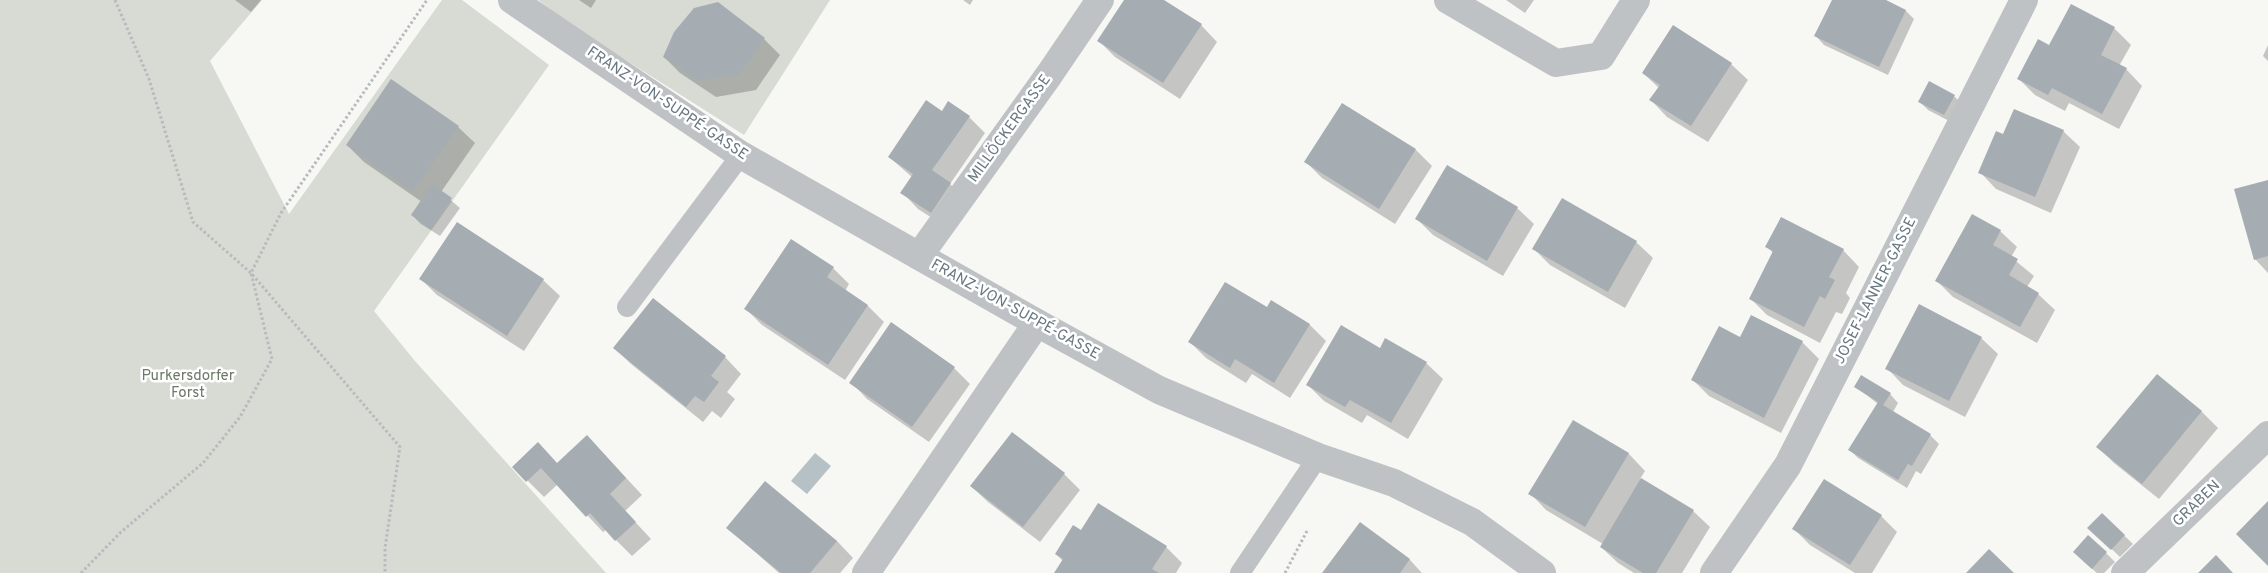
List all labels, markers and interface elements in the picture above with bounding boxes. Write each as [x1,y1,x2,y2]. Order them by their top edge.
street label: FRANZ-VON-SUPPÉ-GASSE [583,42,752,165]
street label: MILLÖCKERGASSE [964,71,1056,187]
street label: JOSEF-LANNER-GASSE [1831,214,1921,368]
street label: FRANZ-VON-SUPPÉ-GASSE [927,255,1103,364]
park label: Purkersdorfer Forst [141,367,235,403]
street label: GRABEN [2169,477,2225,531]

